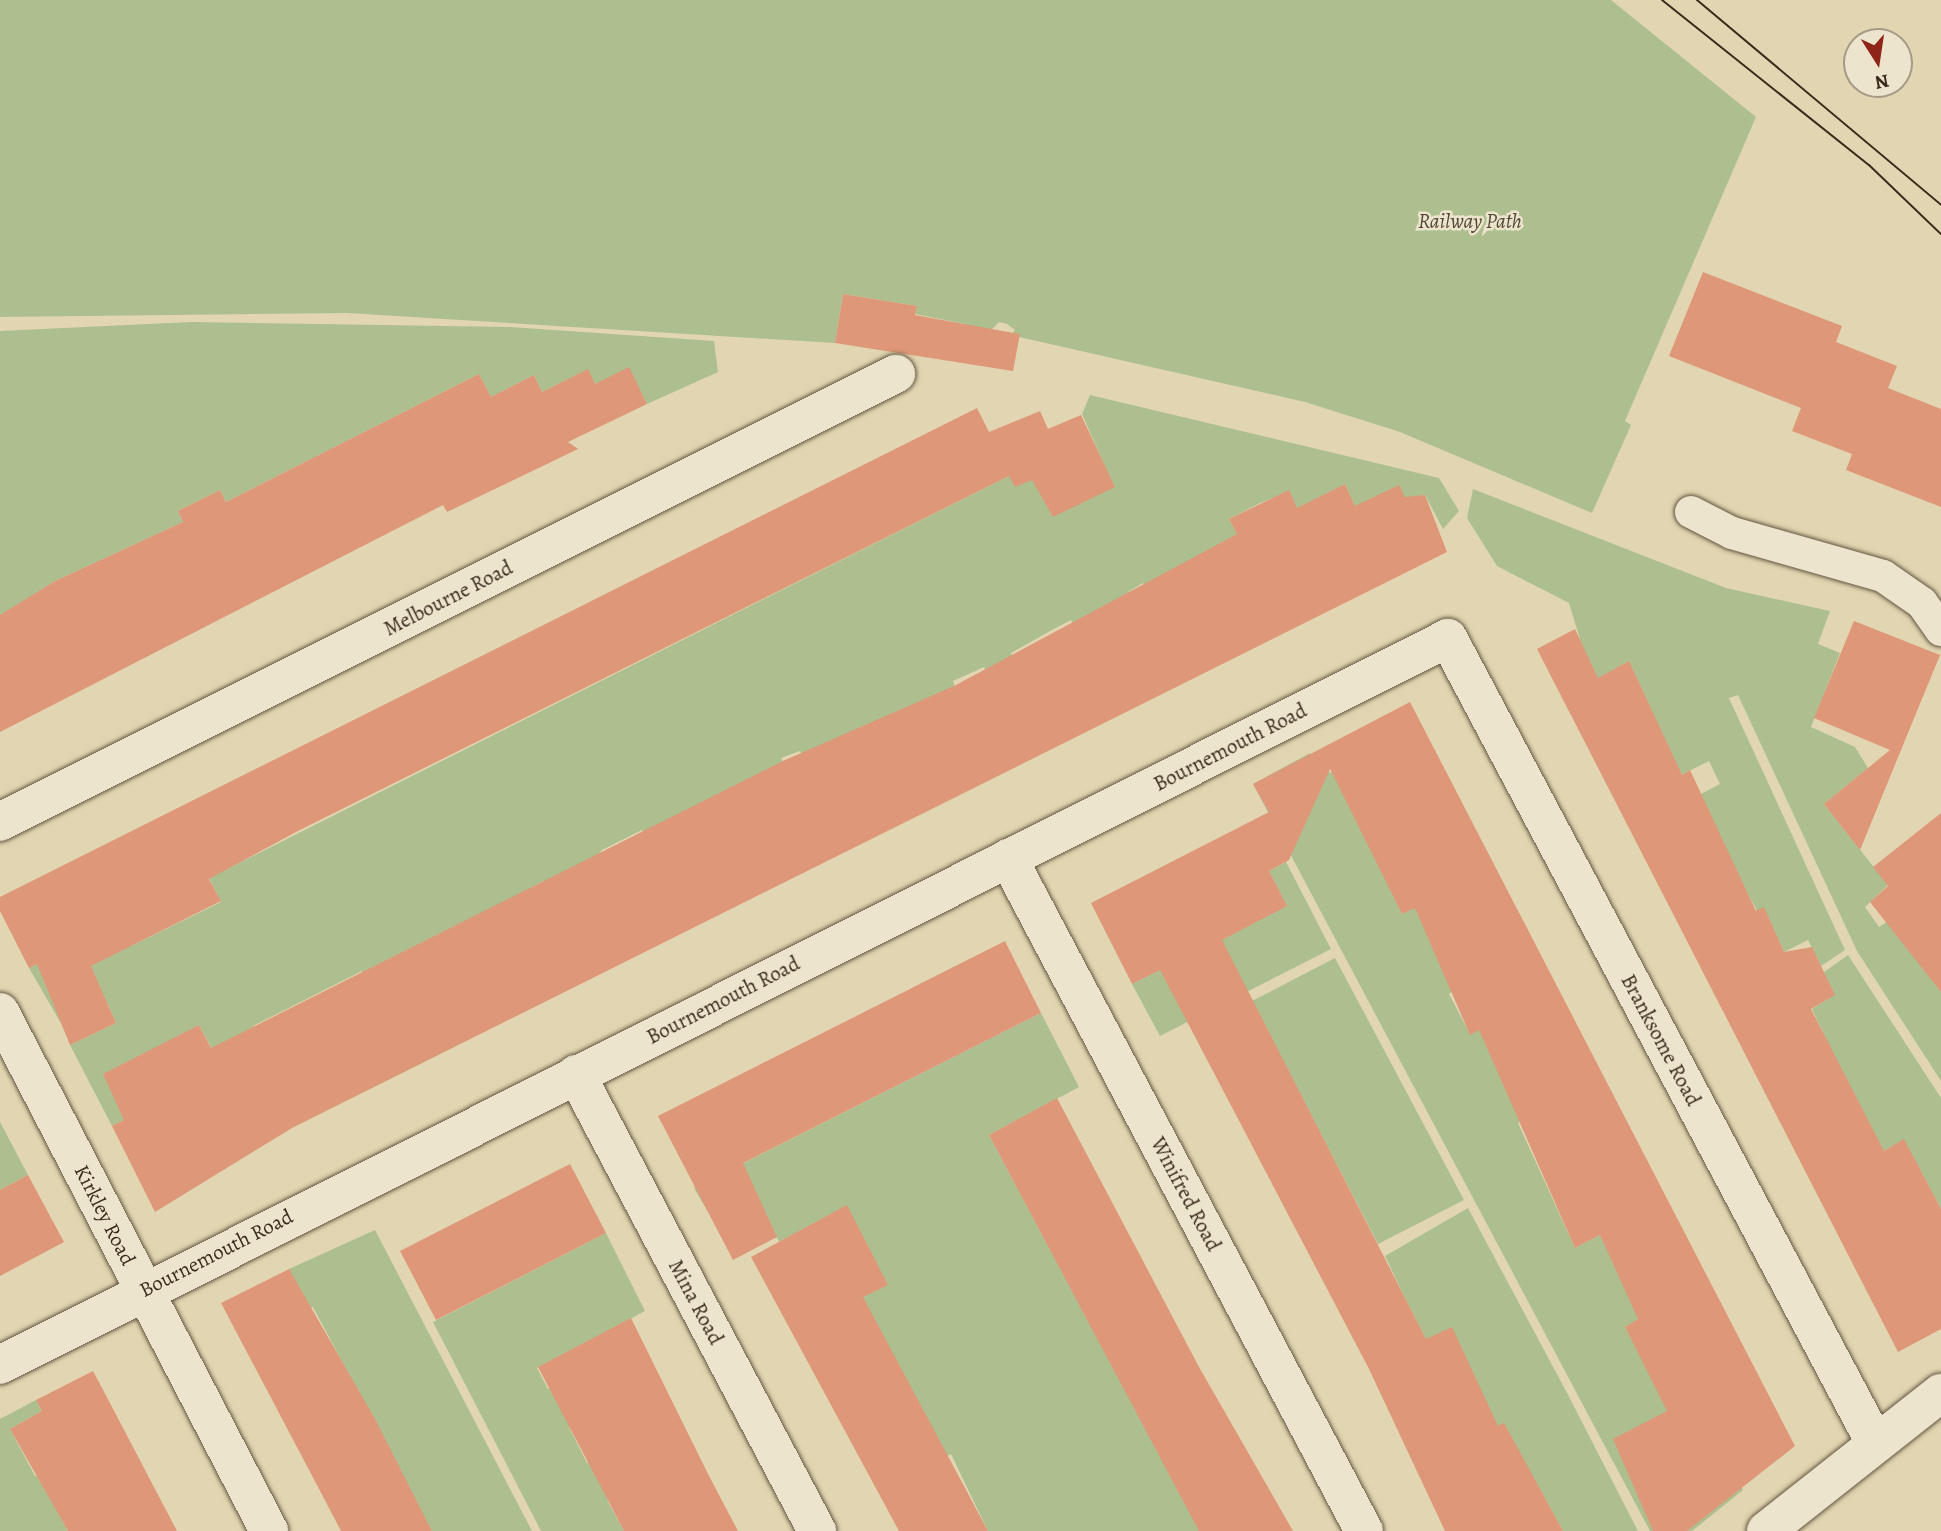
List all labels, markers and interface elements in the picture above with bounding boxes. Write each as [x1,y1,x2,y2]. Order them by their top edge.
north arrow [1843,28,1913,98]
text: N [1872,67,1891,96]
park label: Railway Path [1418,208,1522,234]
street label: Melbourne Road [379,555,517,641]
street label: Bournemouth Road [1149,698,1311,796]
street label: Bournemouth Road [642,951,804,1049]
street label: Branksome Road [1616,970,1706,1110]
street label: Winifred Road [1145,1133,1227,1255]
street label: Kirkley Road [69,1161,141,1269]
street label: Bournemouth Road [135,1204,297,1302]
street label: Mina Road [663,1255,729,1349]

